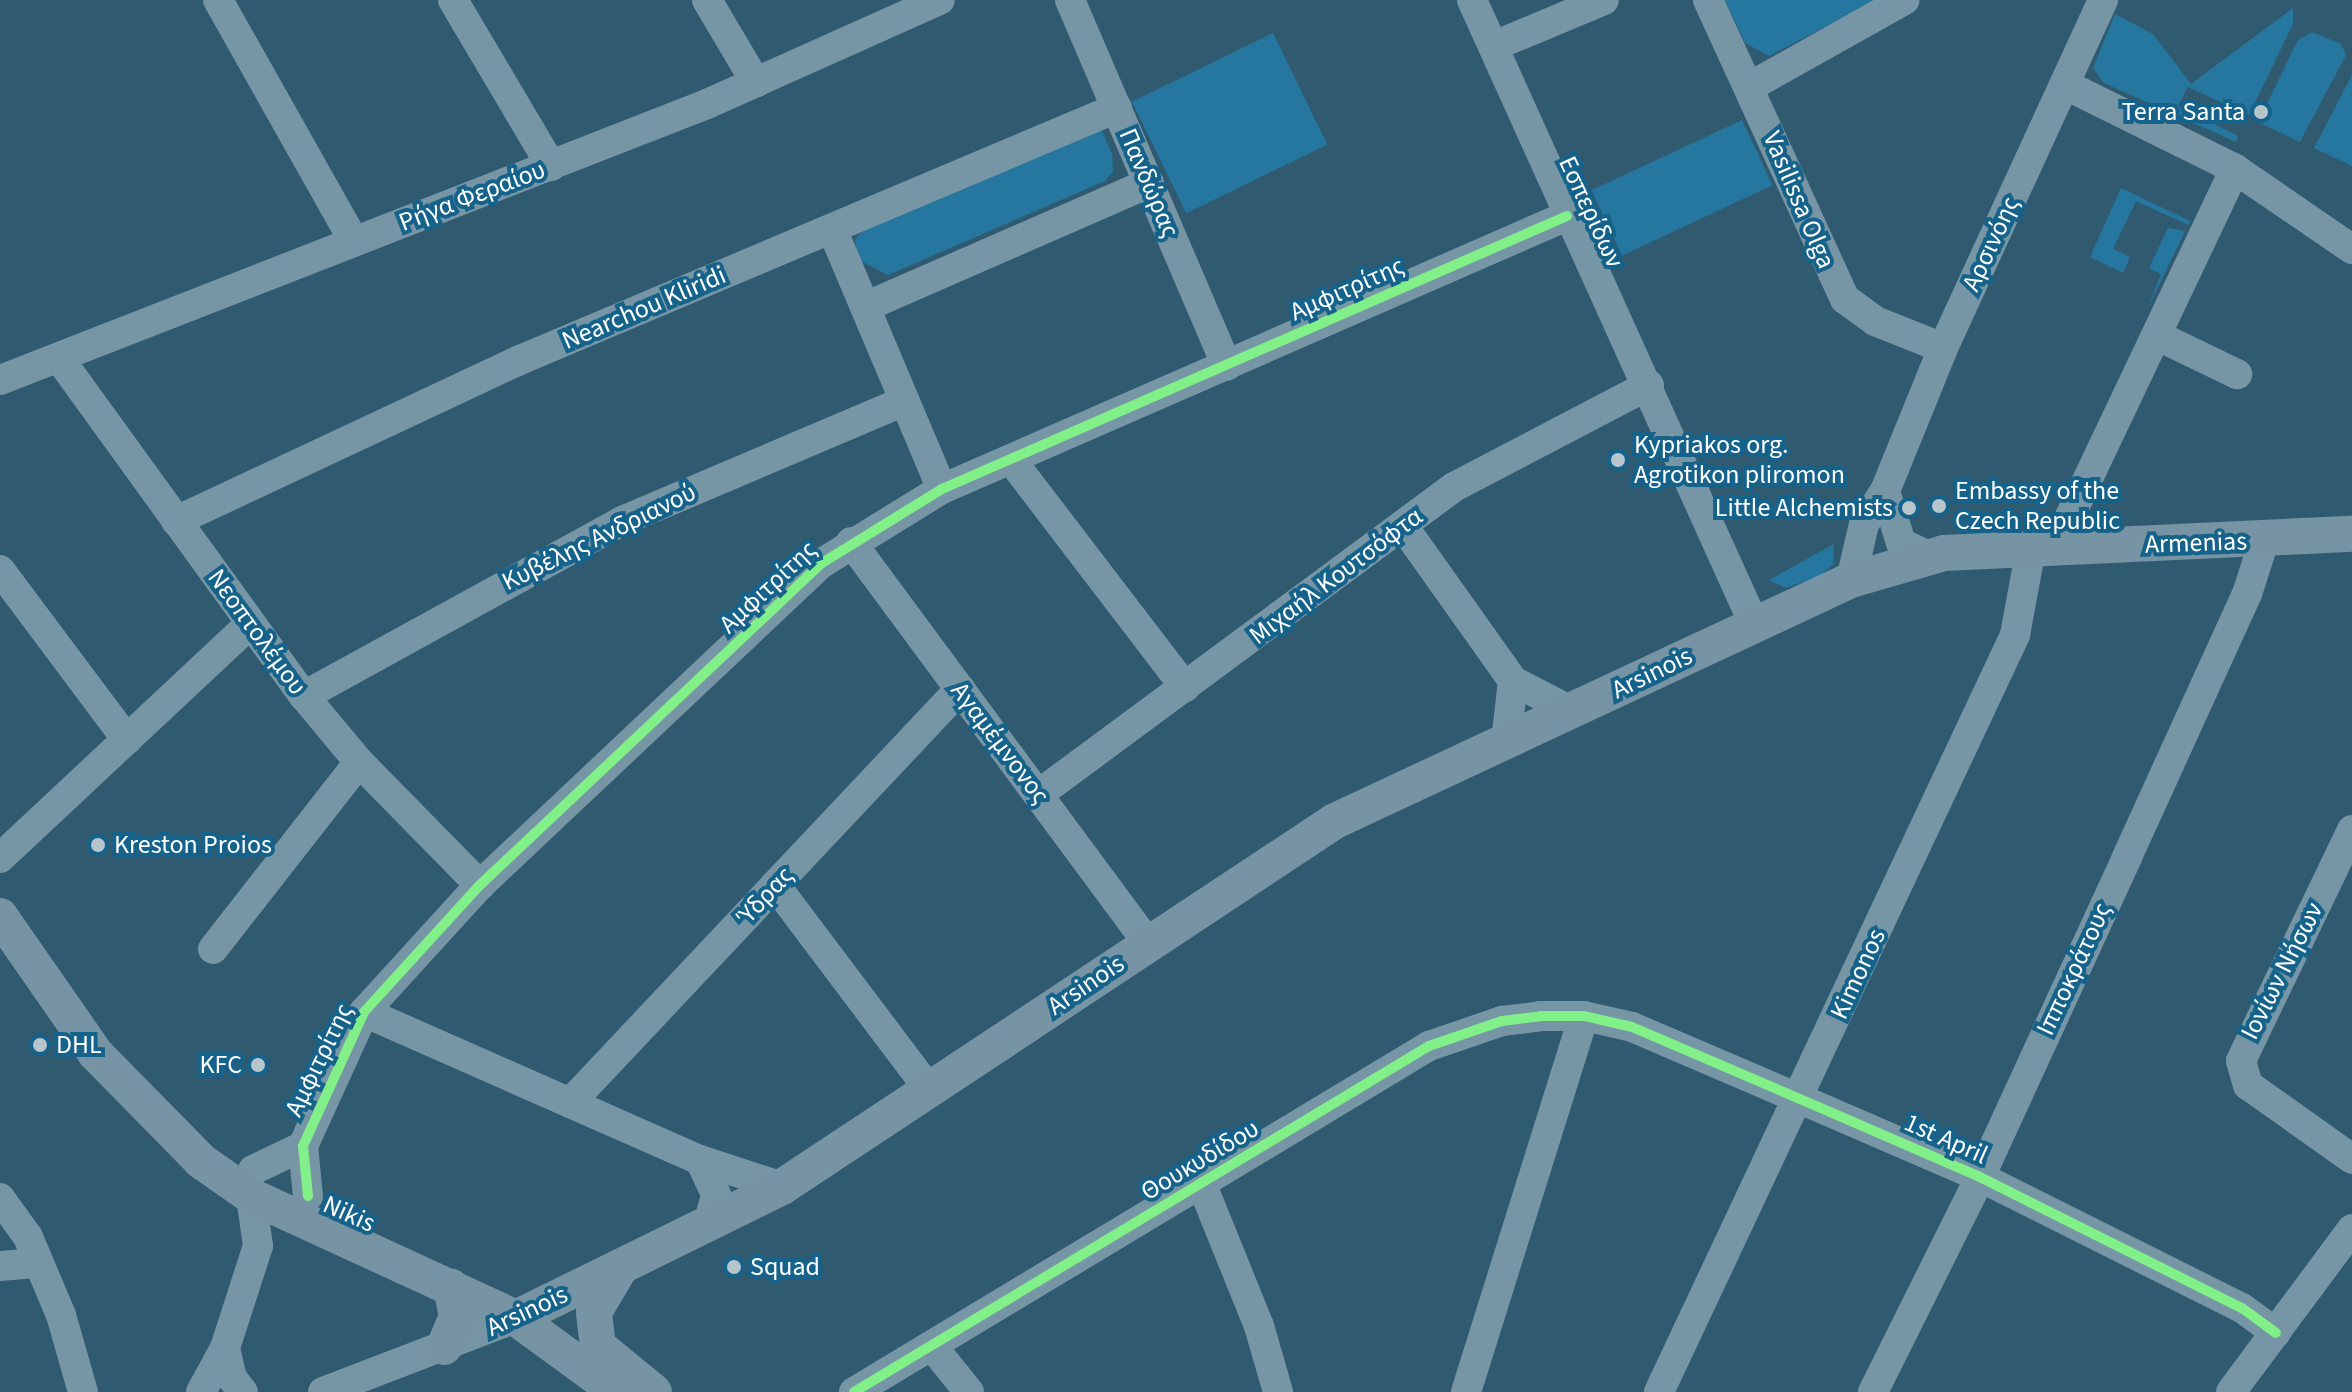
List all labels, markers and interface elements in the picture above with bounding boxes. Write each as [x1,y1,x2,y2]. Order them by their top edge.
place label: Terra Santa [2122,96,2245,128]
marker: Terra Santa [2252,103,2270,121]
street label: Πανδώρας [1112,124,1186,242]
street label: Vasilissa Olga [1756,127,1842,273]
street label: Εσπερίδων [1552,151,1630,273]
street label: Ρήγα Φεραίου [394,154,550,238]
street label: Αρσινόης [1956,192,2026,296]
street label: Αμφιτρίτης [1285,250,1409,328]
street label: Nearchou Kliridi [557,259,731,357]
place label: Kypriakos org. Agrotikon pliromon [1634,429,1845,490]
marker: Kypriakos org. Agrotikon pliromon [1609,451,1627,469]
place label: Embassy of the Czech Republic [1955,475,2120,536]
street label: Κυβέλης Ανδριανού [497,477,701,597]
place label: Little Alchemists [1715,492,1893,524]
marker: Embassy of the Czech Republic [1930,497,1948,515]
marker: Little Alchemists [1900,499,1918,517]
street label: Μιχαήλ Κουτσόφτα [1243,501,1429,651]
street label: Armenias [2144,526,2248,560]
street label: Αμφιτρίτης [713,534,823,640]
street label: Νεοπτολέμου [201,563,313,701]
street label: Arsinois [1607,640,1697,706]
street label: Αγαμέμνονος [944,676,1056,810]
place label: Kreston Proios [114,829,272,861]
marker: Kreston Proios [89,836,107,854]
street label: Ύδρας [730,860,800,932]
street label: Ιονίων Νήσων [2234,897,2330,1045]
street label: Ιπποκράτους [2030,898,2118,1040]
street label: Kimonos [1824,924,1892,1024]
street label: Arsinois [1042,948,1130,1022]
street label: Αμφιτρίτης [278,998,360,1122]
place label: DHL [56,1029,102,1061]
marker: DHL [31,1036,49,1054]
place label: KFC [200,1049,242,1081]
marker: KFC [249,1056,267,1074]
street label: 1st April [1900,1107,1992,1171]
street label: Θουκυδίδου [1135,1113,1265,1207]
street label: Nikis [318,1189,380,1239]
place label: Squad [750,1251,820,1283]
marker: Squad [725,1258,743,1276]
street label: Arsinois [481,1279,573,1343]

